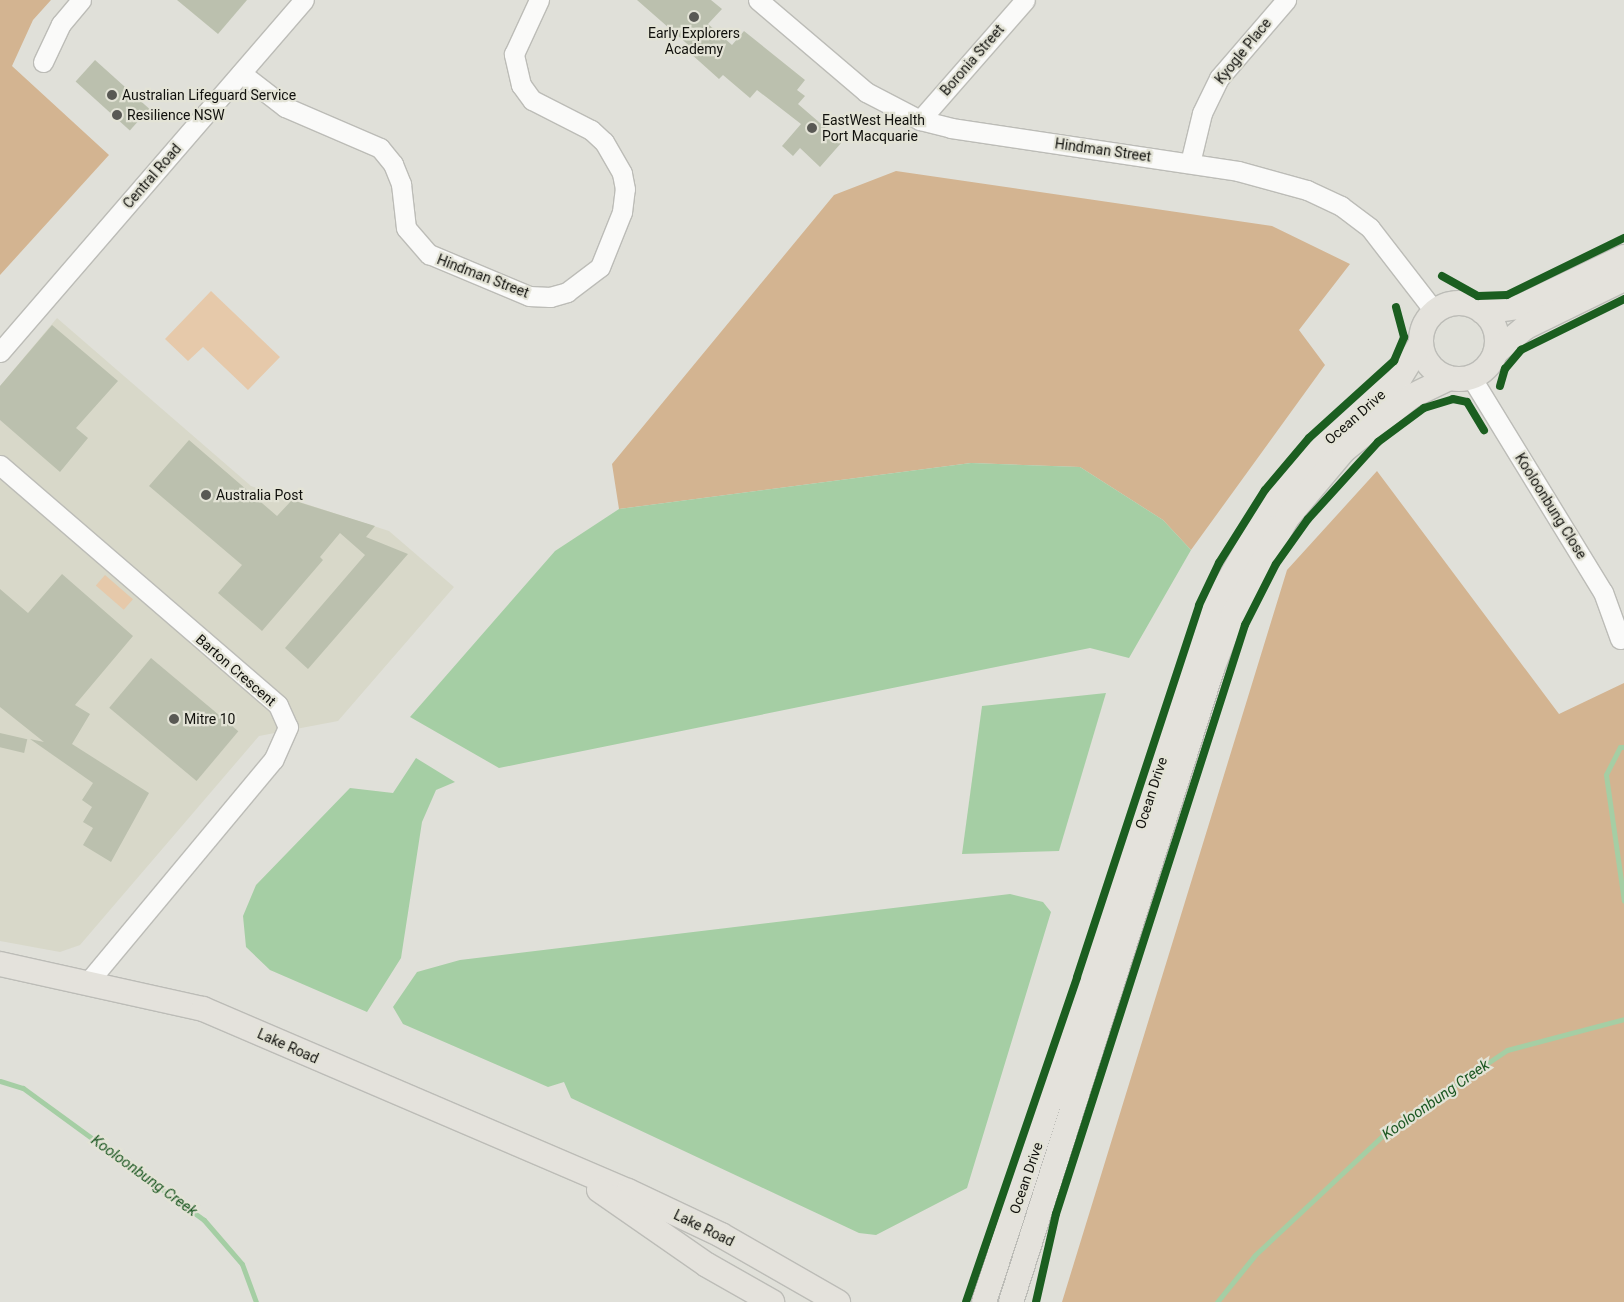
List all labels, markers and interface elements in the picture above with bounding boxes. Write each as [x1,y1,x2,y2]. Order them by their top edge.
marker: Early Explorers Academy [688,11,700,23]
street label: Kyogle Place [1211,15,1275,87]
street label: Boronia Street [937,21,1007,99]
place label: Early Explorers Academy [648,25,740,58]
place label: Australian Lifeguard Service [122,87,296,103]
marker: Australian Lifeguard Service [106,89,118,101]
place label: Resilience NSW [127,107,225,123]
marker: Resilience NSW [111,109,123,121]
place label: EastWest Health Port Macquarie [822,112,925,144]
marker: EastWest Health Port Macquarie [806,122,818,134]
street label: Hindman Street [1054,135,1152,165]
street label: Central Road [119,140,185,212]
street label: Hindman Street [435,251,531,301]
street label: Ocean Drive [1321,386,1389,448]
street label: Kooloonbung Close [1512,450,1590,562]
place label: Australia Post [216,487,303,503]
marker: Australia Post [200,489,212,501]
street label: Barton Crescent [193,631,279,709]
place label: Mitre 10 [184,711,235,727]
marker: Mitre 10 [168,713,180,725]
street label: Ocean Drive [1131,755,1171,831]
street label: Lake Road [255,1025,321,1067]
water label: Kooloonbung Creek [1379,1056,1493,1144]
water label: Kooloonbung Creek [87,1131,201,1221]
street label: Ocean Drive [1006,1140,1046,1216]
street label: Lake Road [671,1206,737,1250]

